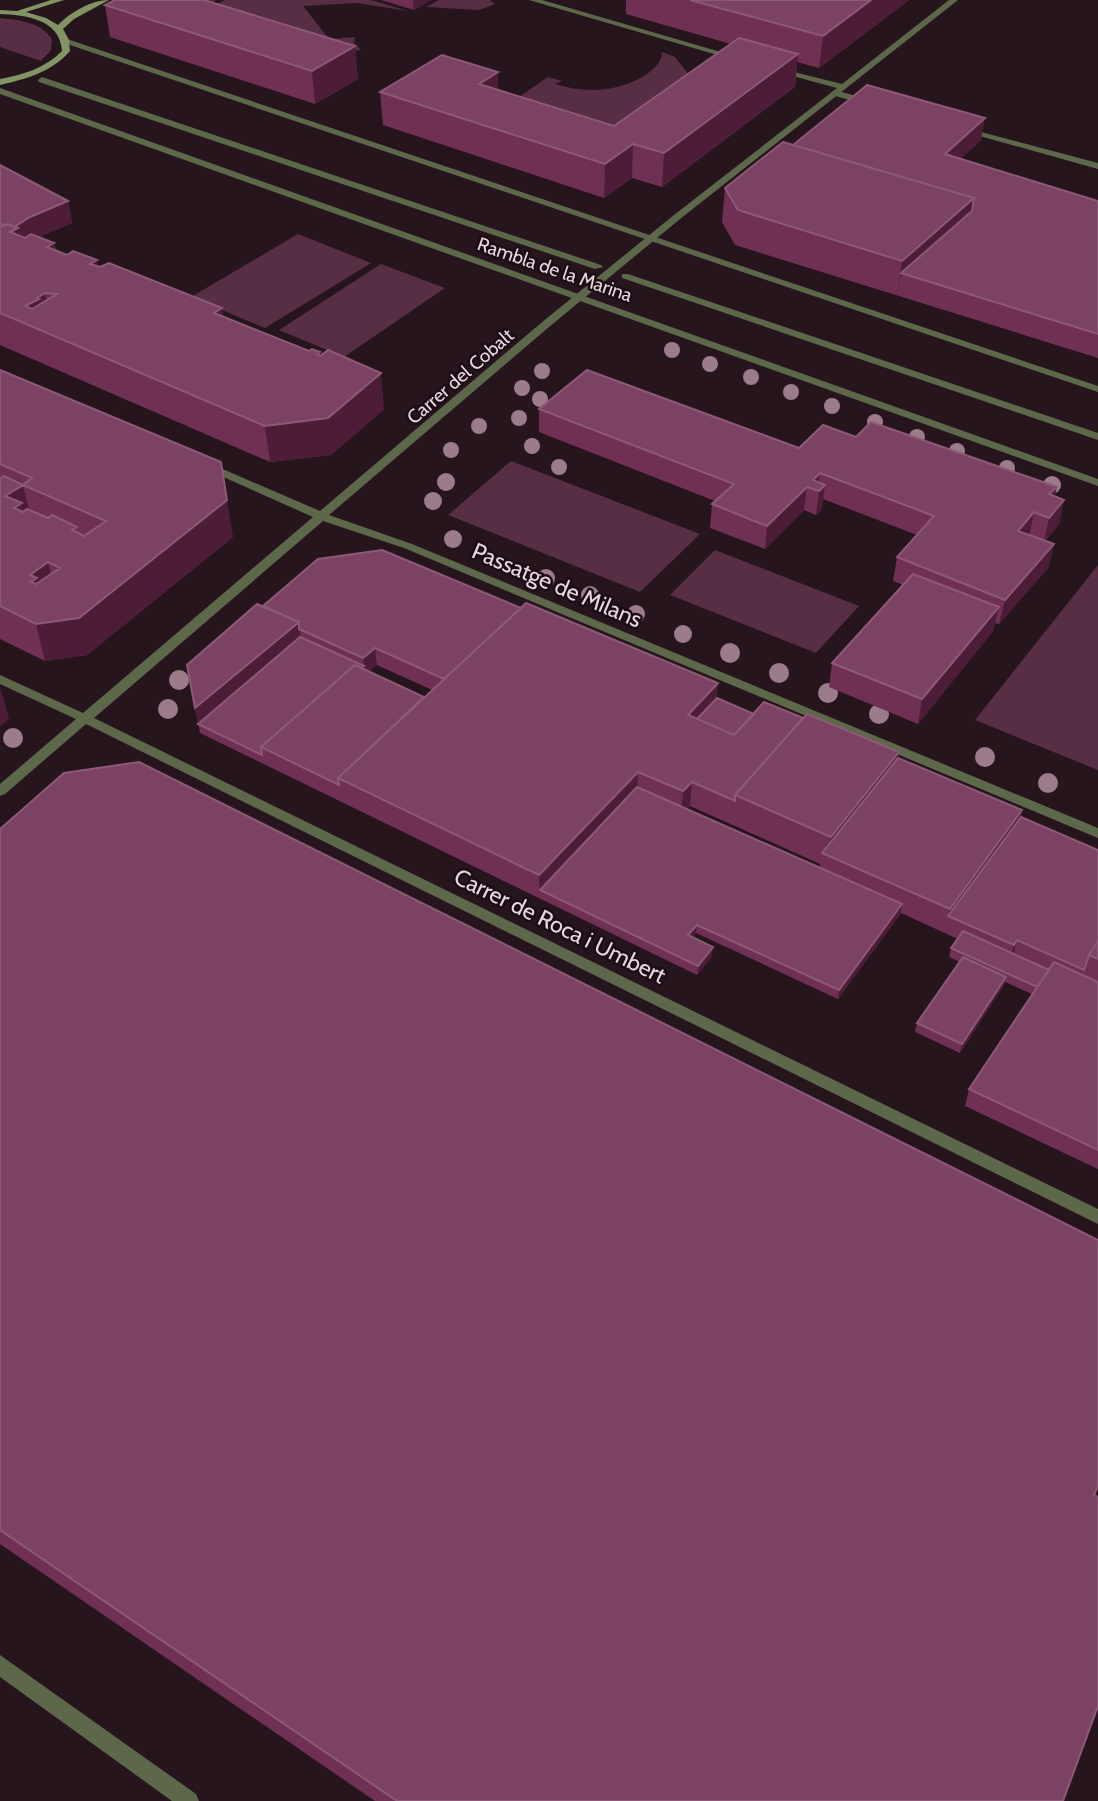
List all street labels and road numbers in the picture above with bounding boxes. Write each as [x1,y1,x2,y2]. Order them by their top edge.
street label: Rambla de la Marina [474,232,635,307]
street label: Carrer del Cobalt [402,323,519,429]
street label: Passatge de Milans [468,537,646,633]
street label: Carrer de Roca i Umbert [450,863,671,990]

